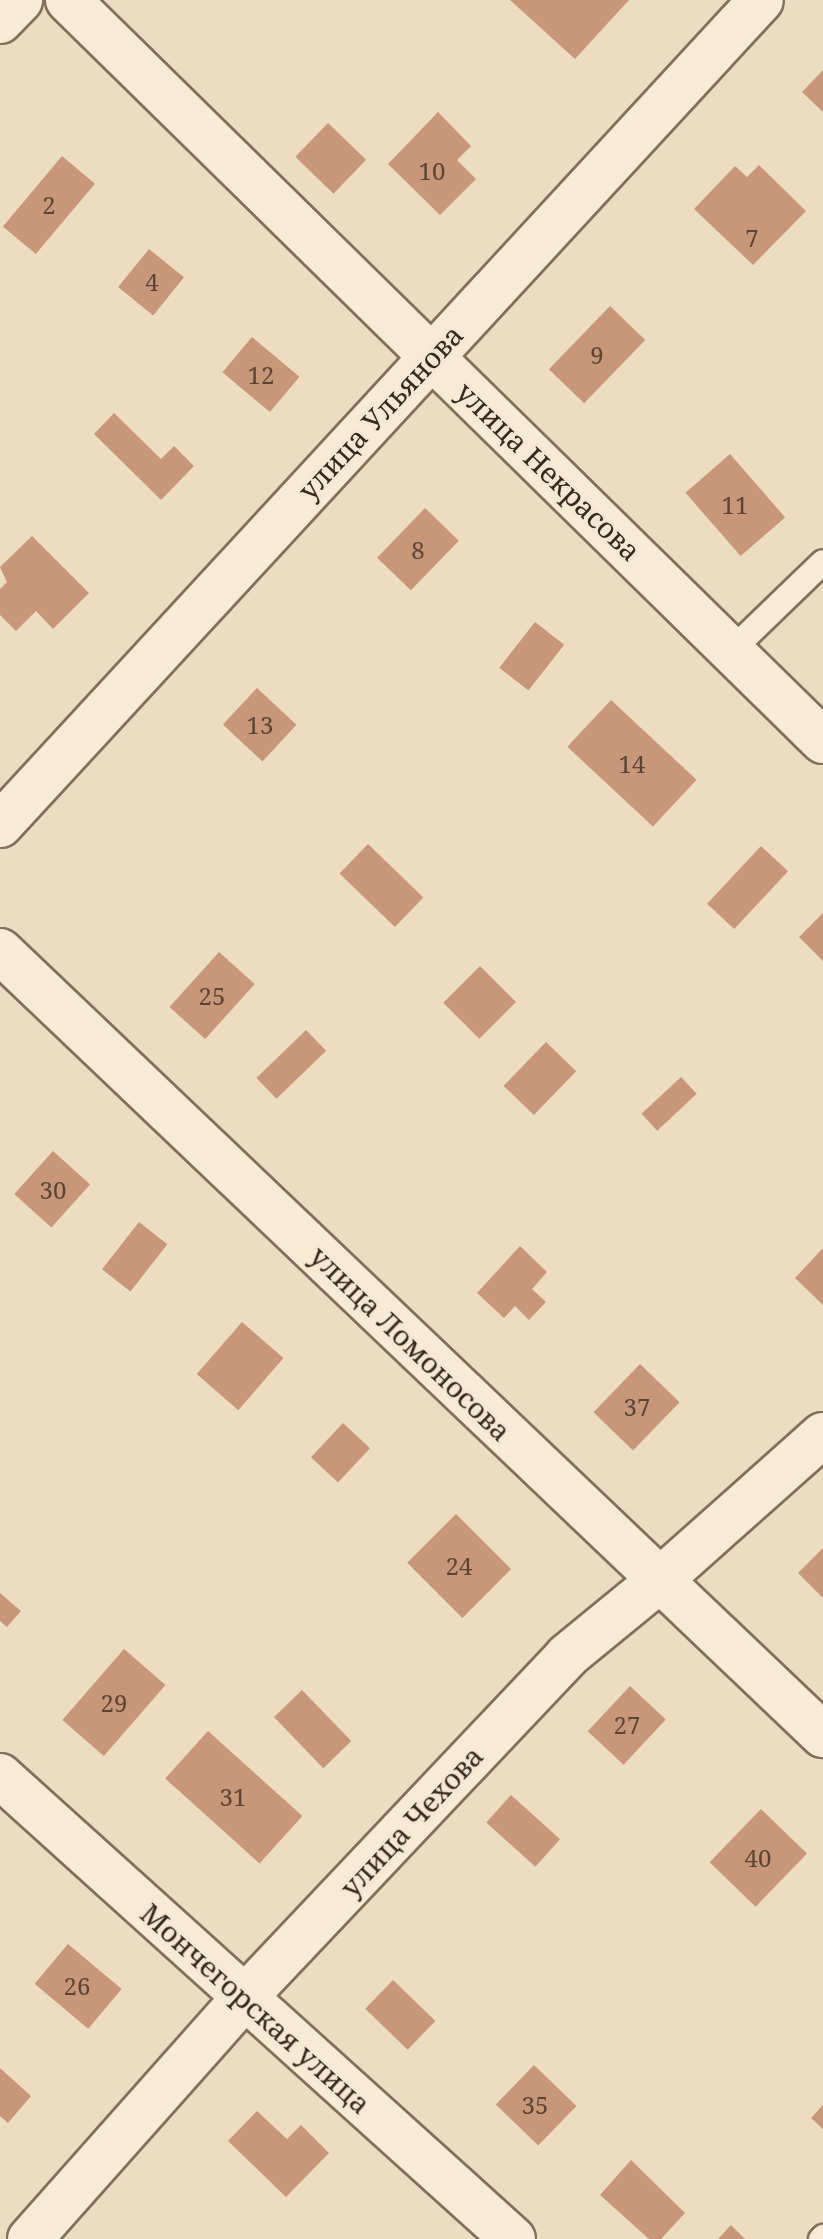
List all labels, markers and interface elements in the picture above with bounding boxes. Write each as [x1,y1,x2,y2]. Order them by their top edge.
house number: 10 [419,157,445,185]
house number: 2 [42,191,56,219]
house number: 7 [745,224,759,252]
house number: 4 [145,268,159,296]
street label: улица Ульянова [290,318,470,506]
house number: 9 [590,341,604,369]
house number: 12 [248,361,274,389]
street label: улица Некрасова [450,375,648,567]
house number: 11 [722,491,748,519]
house number: 8 [411,536,425,564]
house number: 13 [247,711,273,739]
house number: 14 [619,750,645,778]
house number: 25 [199,982,225,1010]
house number: 30 [40,1176,66,1204]
street label: улица Ломоносова [304,1239,518,1447]
house number: 37 [624,1393,650,1421]
house number: 24 [446,1552,472,1580]
house number: 29 [101,1689,127,1717]
house number: 27 [614,1711,640,1739]
street label: улица Чехова [333,1739,489,1903]
house number: 31 [220,1783,246,1811]
house number: 40 [745,1844,771,1872]
street label: Мончегорская улица [134,1896,378,2120]
house number: 26 [64,1972,90,2000]
house number: 35 [522,2091,548,2119]

